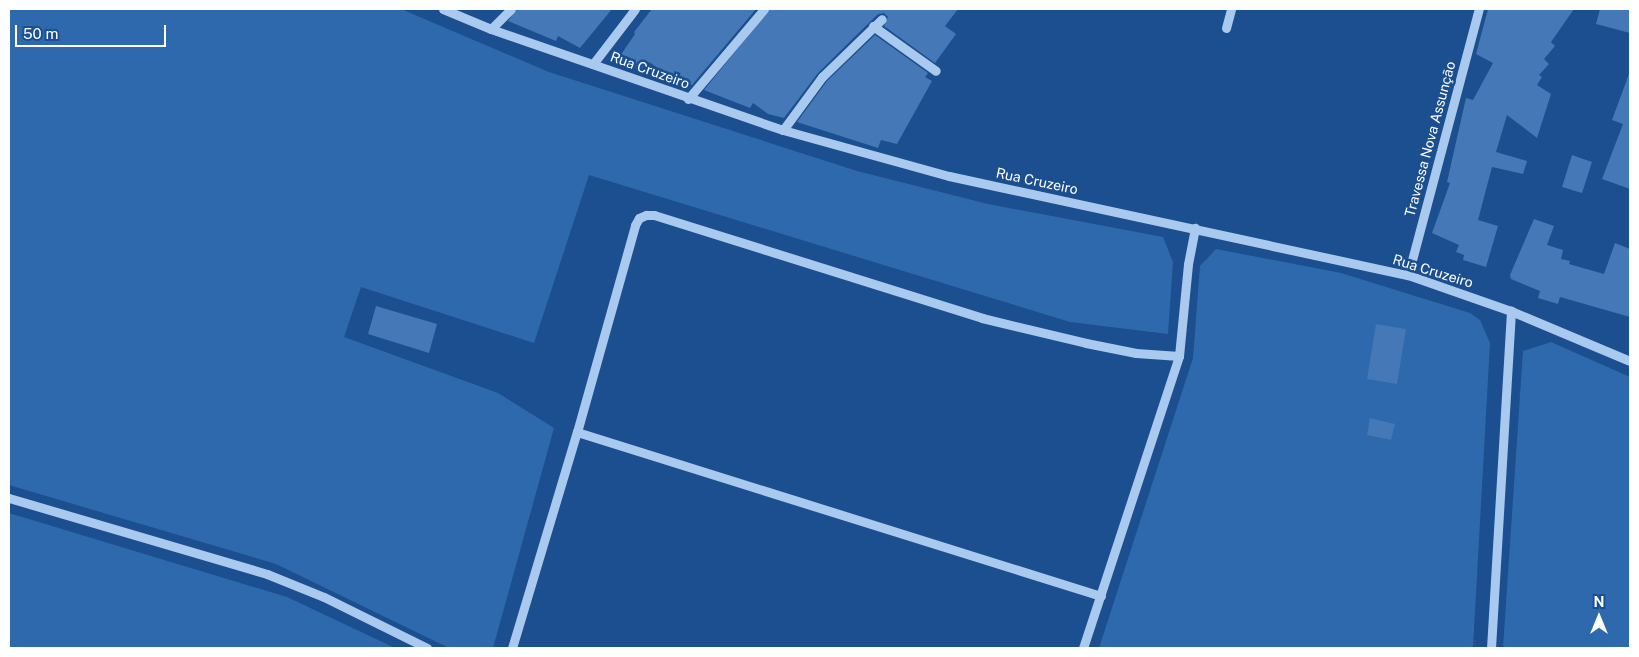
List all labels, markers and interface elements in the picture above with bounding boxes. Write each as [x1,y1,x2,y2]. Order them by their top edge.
scale bar [18,15,169,47]
text: 50 m [23,25,58,42]
street label: Rua Cruzeiro [608,48,692,92]
street label: Travessa Nova Assunção [1401,59,1459,219]
street label: Rua Cruzeiro [995,164,1079,198]
street label: Rua Cruzeiro [1391,251,1475,291]
north arrow [1574,592,1624,642]
text: N [1594,594,1604,610]

